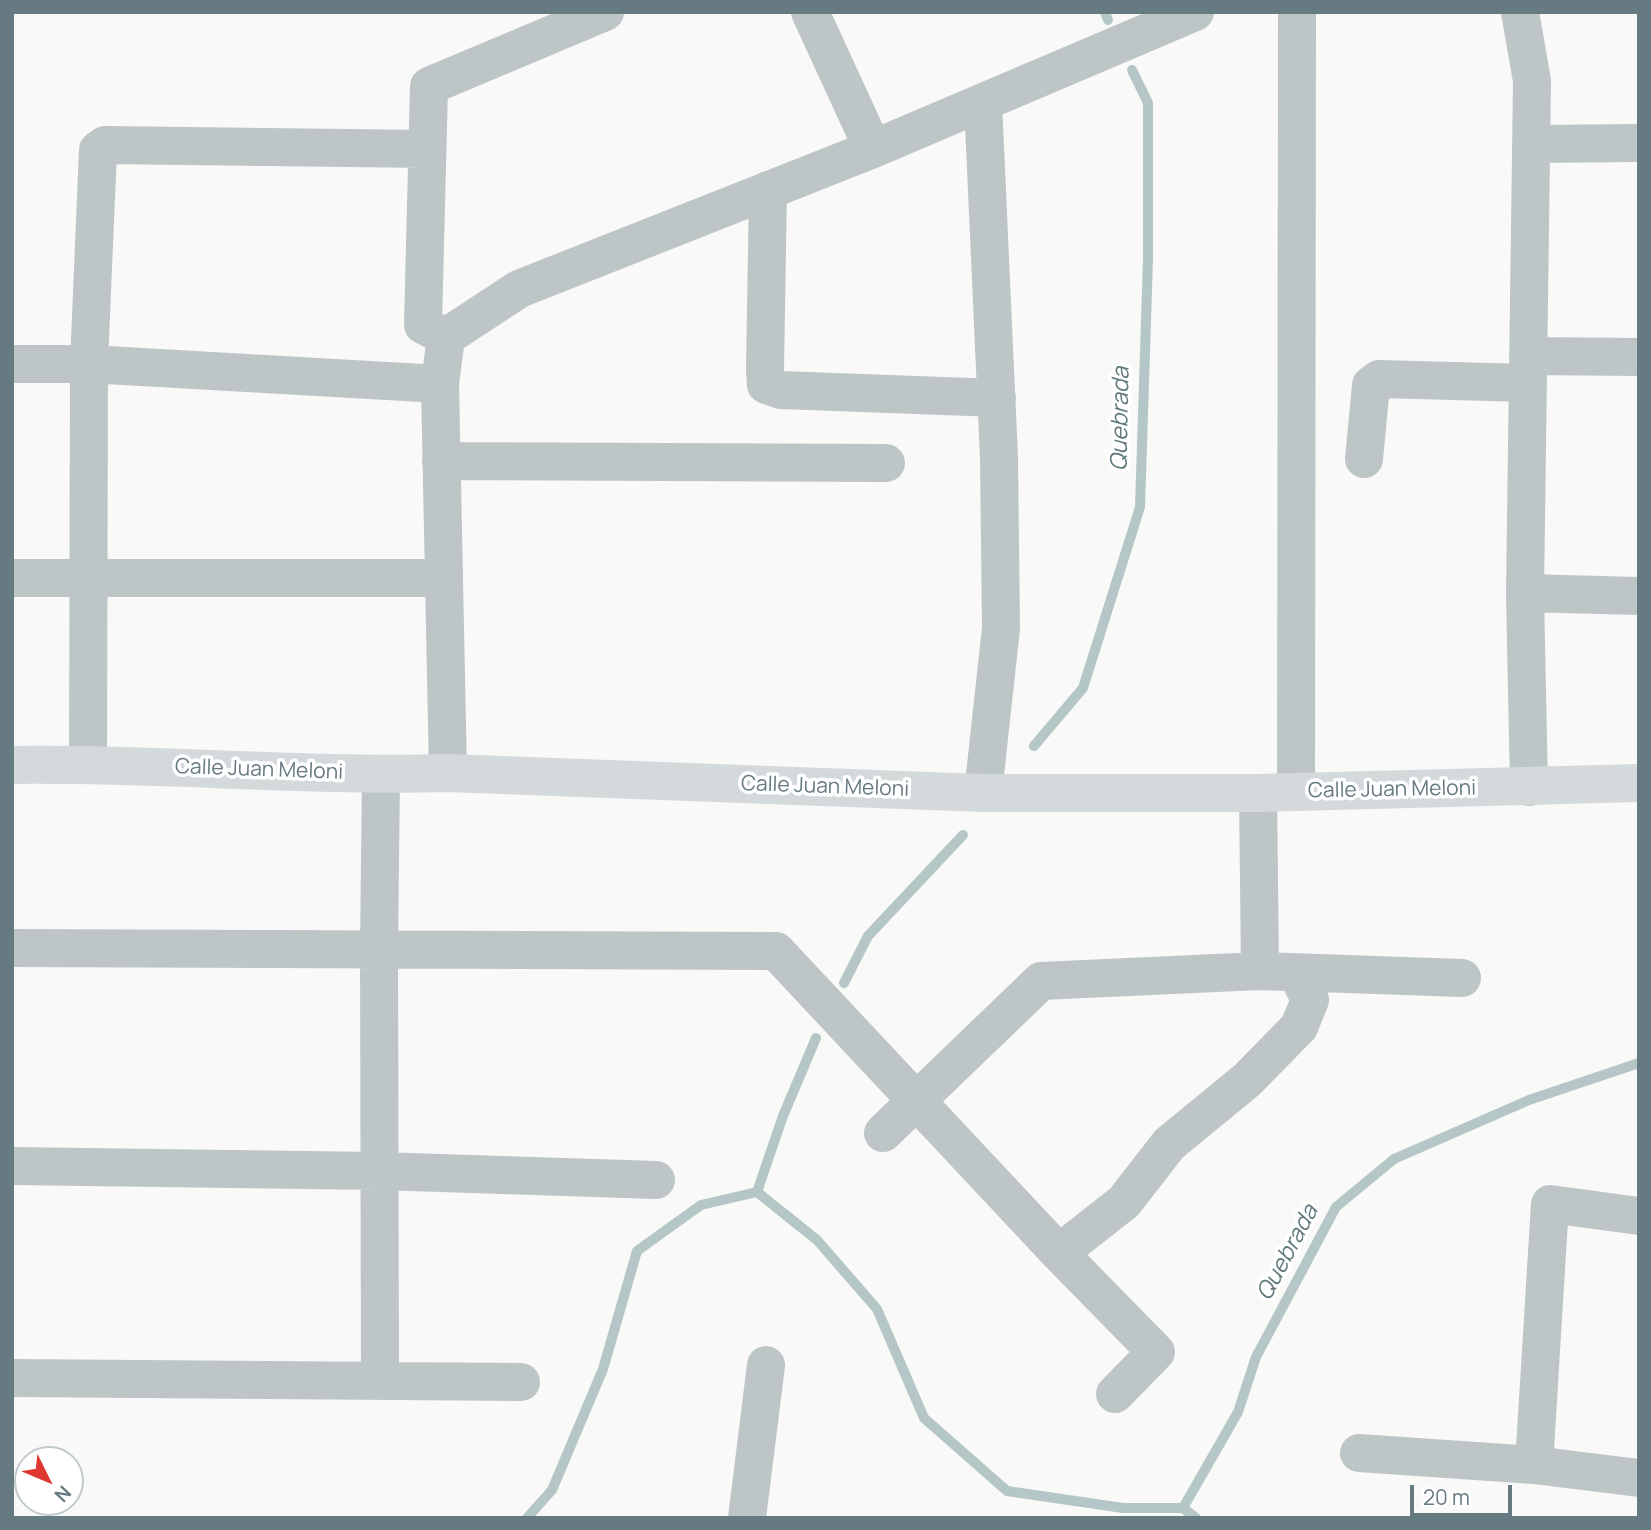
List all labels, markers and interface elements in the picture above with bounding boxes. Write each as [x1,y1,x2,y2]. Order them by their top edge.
water label: Quebrada [1106,367,1136,471]
street label: Calle Juan Meloni [175,754,343,786]
street label: Calle Juan Meloni [741,771,909,803]
street label: Calle Juan Meloni [1308,776,1476,804]
water label: Quebrada [1251,1200,1325,1306]
north arrow [14,1446,84,1516]
scale bar [1413,1470,1514,1514]
text: N [49,1480,77,1508]
text: 20 m [1423,1483,1470,1511]

